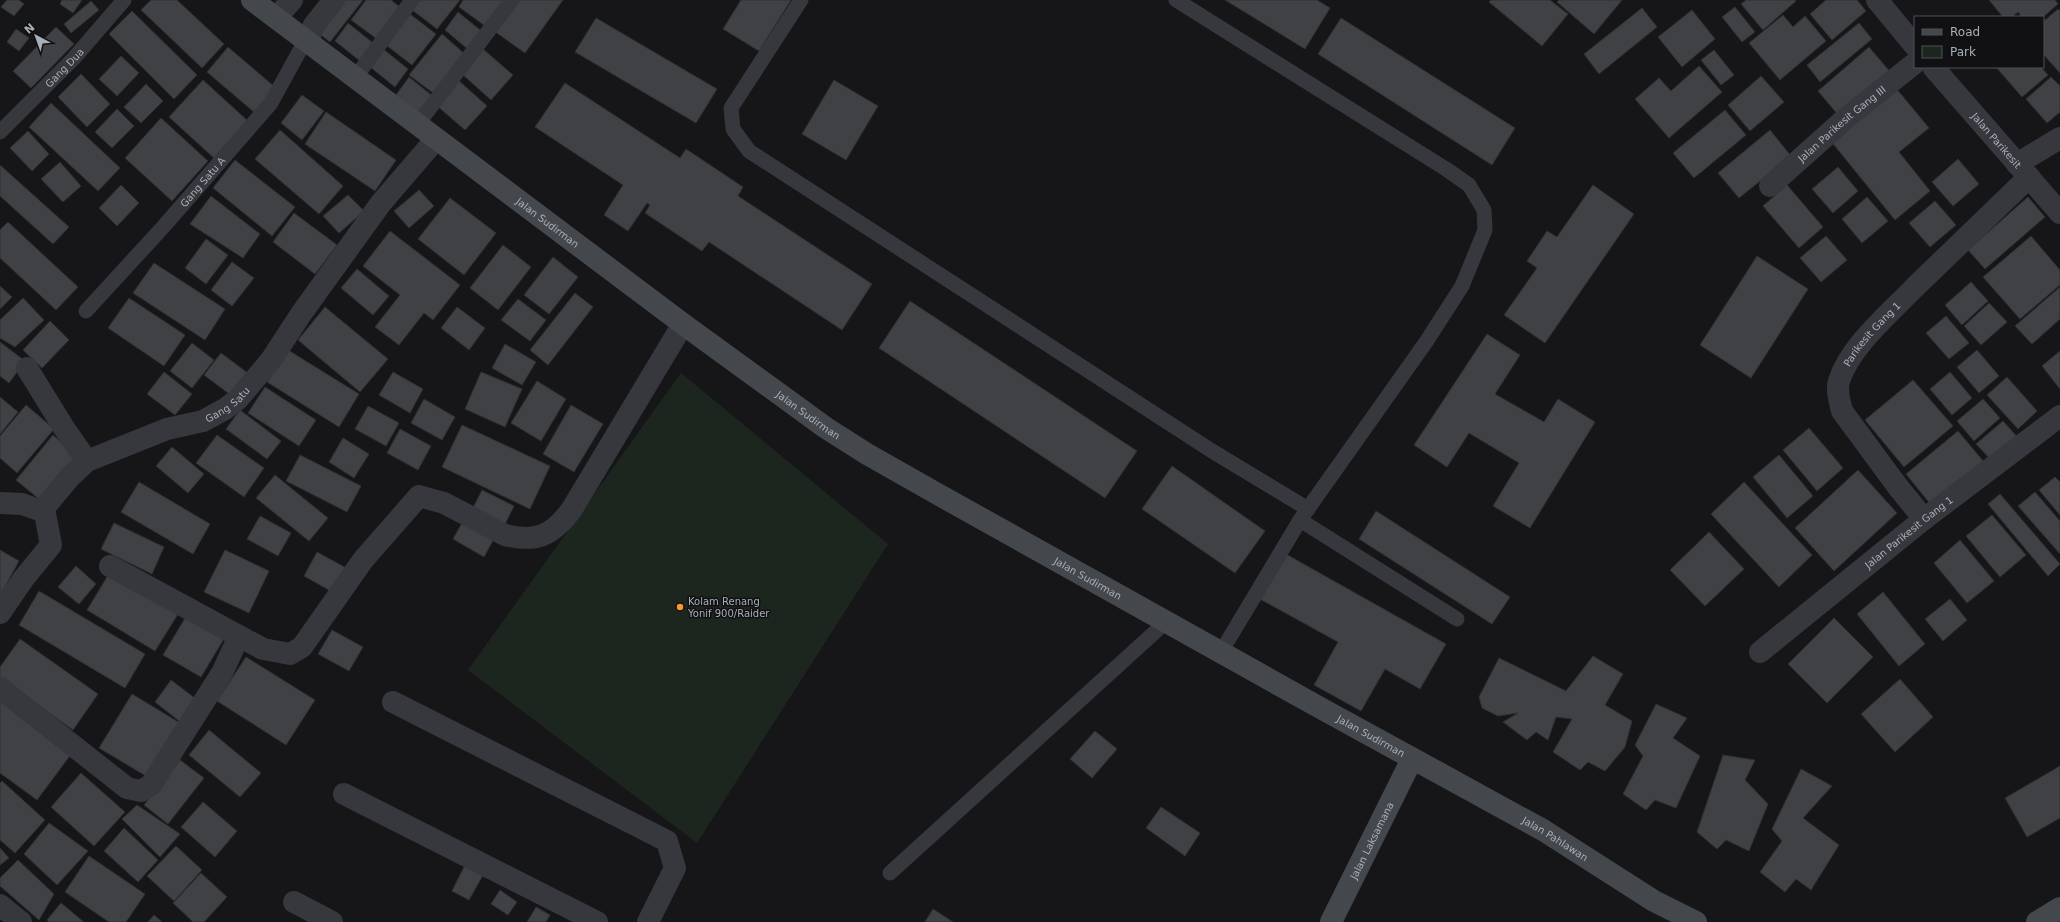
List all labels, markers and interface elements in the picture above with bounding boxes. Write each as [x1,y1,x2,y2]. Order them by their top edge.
north arrow [16,16,56,56]
legend [1914,16,2044,68]
text: N [22,21,38,37]
text: Road [1950,25,1980,39]
text: Park [1950,45,1976,59]
street label: Gang Dua [43,46,86,90]
street label: Jalan Parikesit Gang III [1795,84,1888,165]
street label: Jalan Parikesit [1969,110,2023,170]
street label: Gang Satu A [178,155,228,209]
street label: Jalan Sudirman [513,195,581,250]
street label: Parikesit Gang 1 [1841,300,1903,368]
street label: Gang Satu [203,385,252,425]
street label: Jalan Sudirman [773,388,842,442]
street label: Jalan Parikesit Gang 1 [1862,494,1955,571]
street label: Jalan Sudirman [1051,555,1123,602]
place label: Kolam Renang Yonif 900/Raider [687,596,770,619]
marker: Kolam Renang Yonif 900/Raider [675,602,685,612]
street label: Jalan Sudirman [1334,713,1407,759]
street label: Jalan Laksamana [1348,800,1396,882]
street label: Jalan Pahlawan [1519,814,1590,863]

